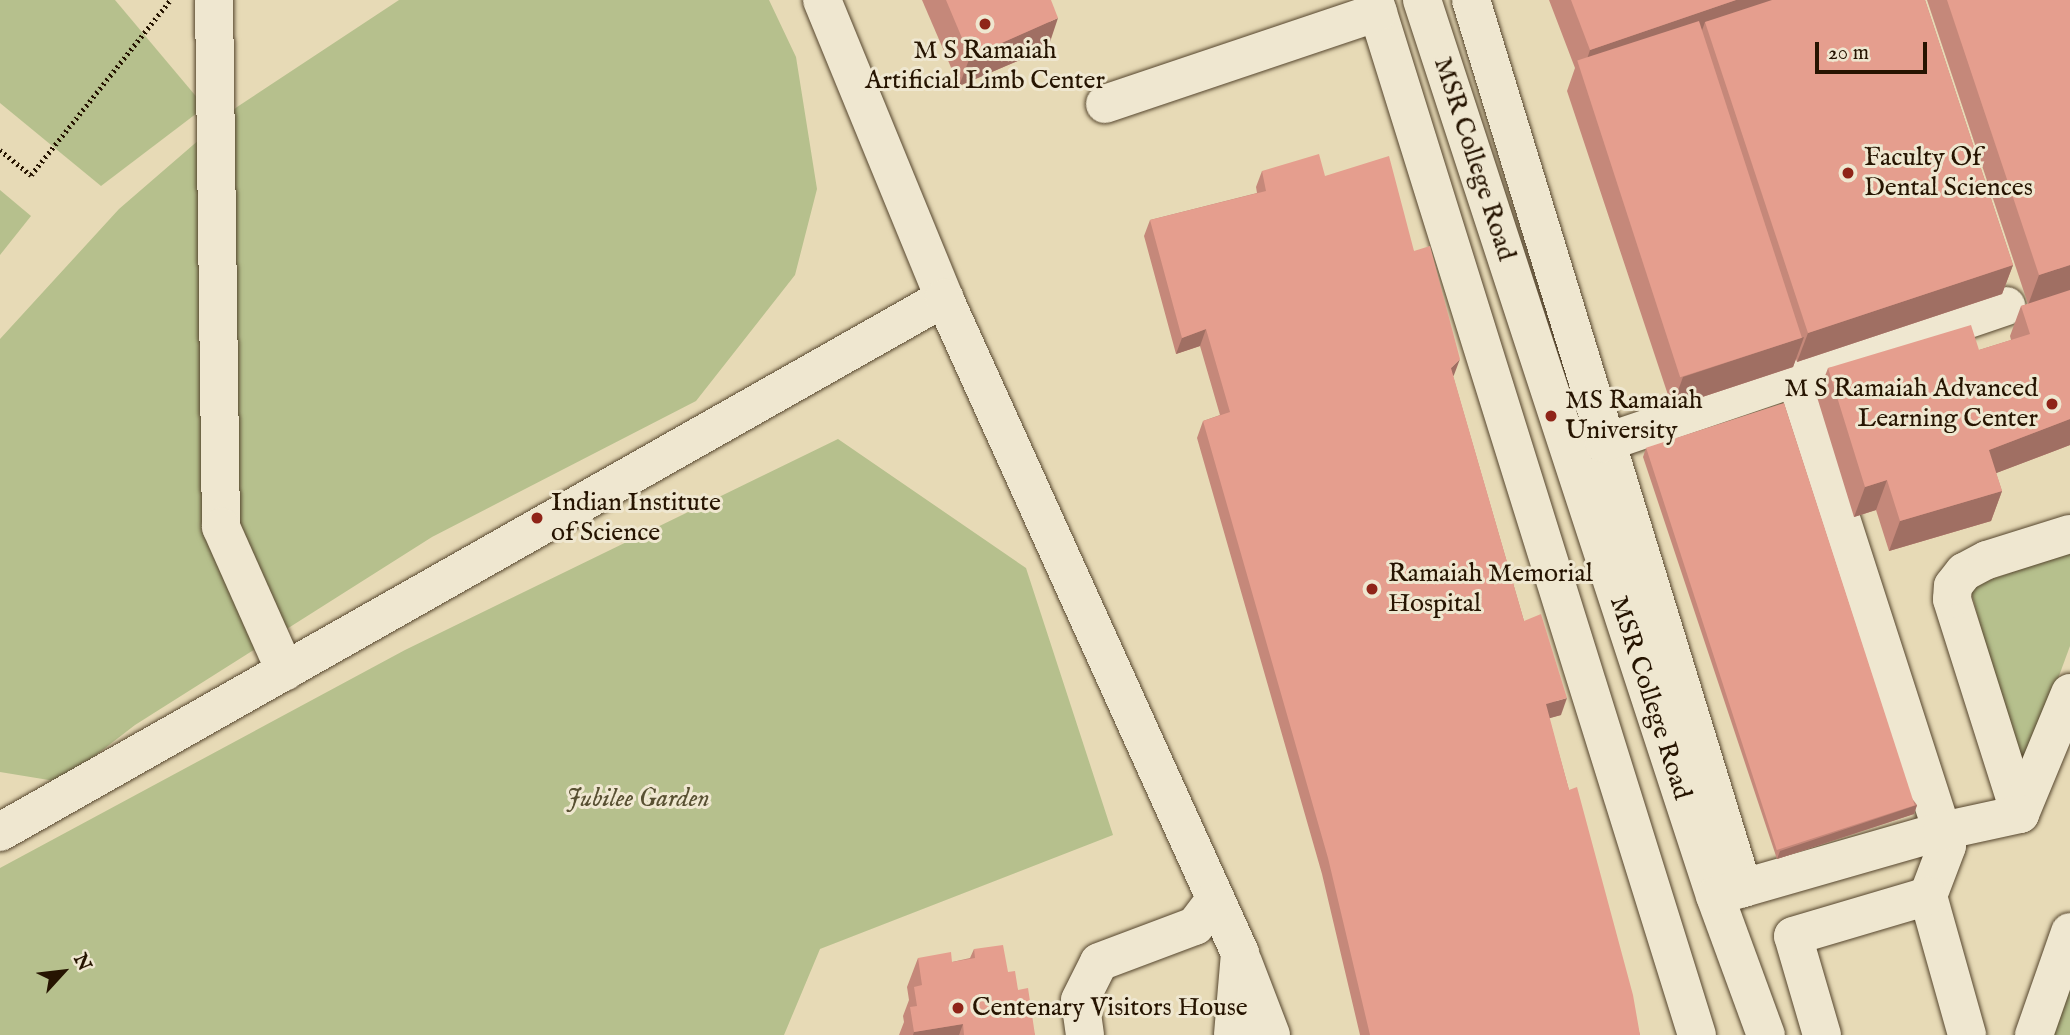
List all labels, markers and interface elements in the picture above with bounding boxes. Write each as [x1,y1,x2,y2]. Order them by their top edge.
marker: M S Ramaiah Artificial Limb Center [977,16,993,32]
scale bar [1818,28,1930,72]
place label: M S Ramaiah Artificial Limb Center [865,35,1105,96]
text: 20 m [1828,40,1869,67]
street label: MSR College Road [1426,53,1522,265]
place label: Faculty Of Dental Sciences [1864,142,2033,204]
marker: Faculty Of Dental Sciences [1838,163,1858,183]
place label: M S Ramaiah Advanced Learning Center [1784,373,2038,434]
place label: MS Ramaiah University [1565,385,1703,446]
marker: M S Ramaiah Advanced Learning Center [2044,396,2060,412]
marker: MS Ramaiah University [1543,408,1559,424]
place label: Indian Institute of Science [551,487,721,548]
marker: Indian Institute of Science [529,510,545,526]
place label: Ramaiah Memorial Hospital [1388,558,1593,620]
marker: Ramaiah Memorial Hospital [1362,579,1382,599]
street label: MSR College Road [1602,592,1698,804]
park label: Jubilee Garden [566,783,710,815]
north arrow [28,937,98,1007]
text: N [67,950,96,975]
place label: Centenary Visitors House [972,992,1248,1024]
marker: Centenary Visitors House [950,1000,966,1016]

